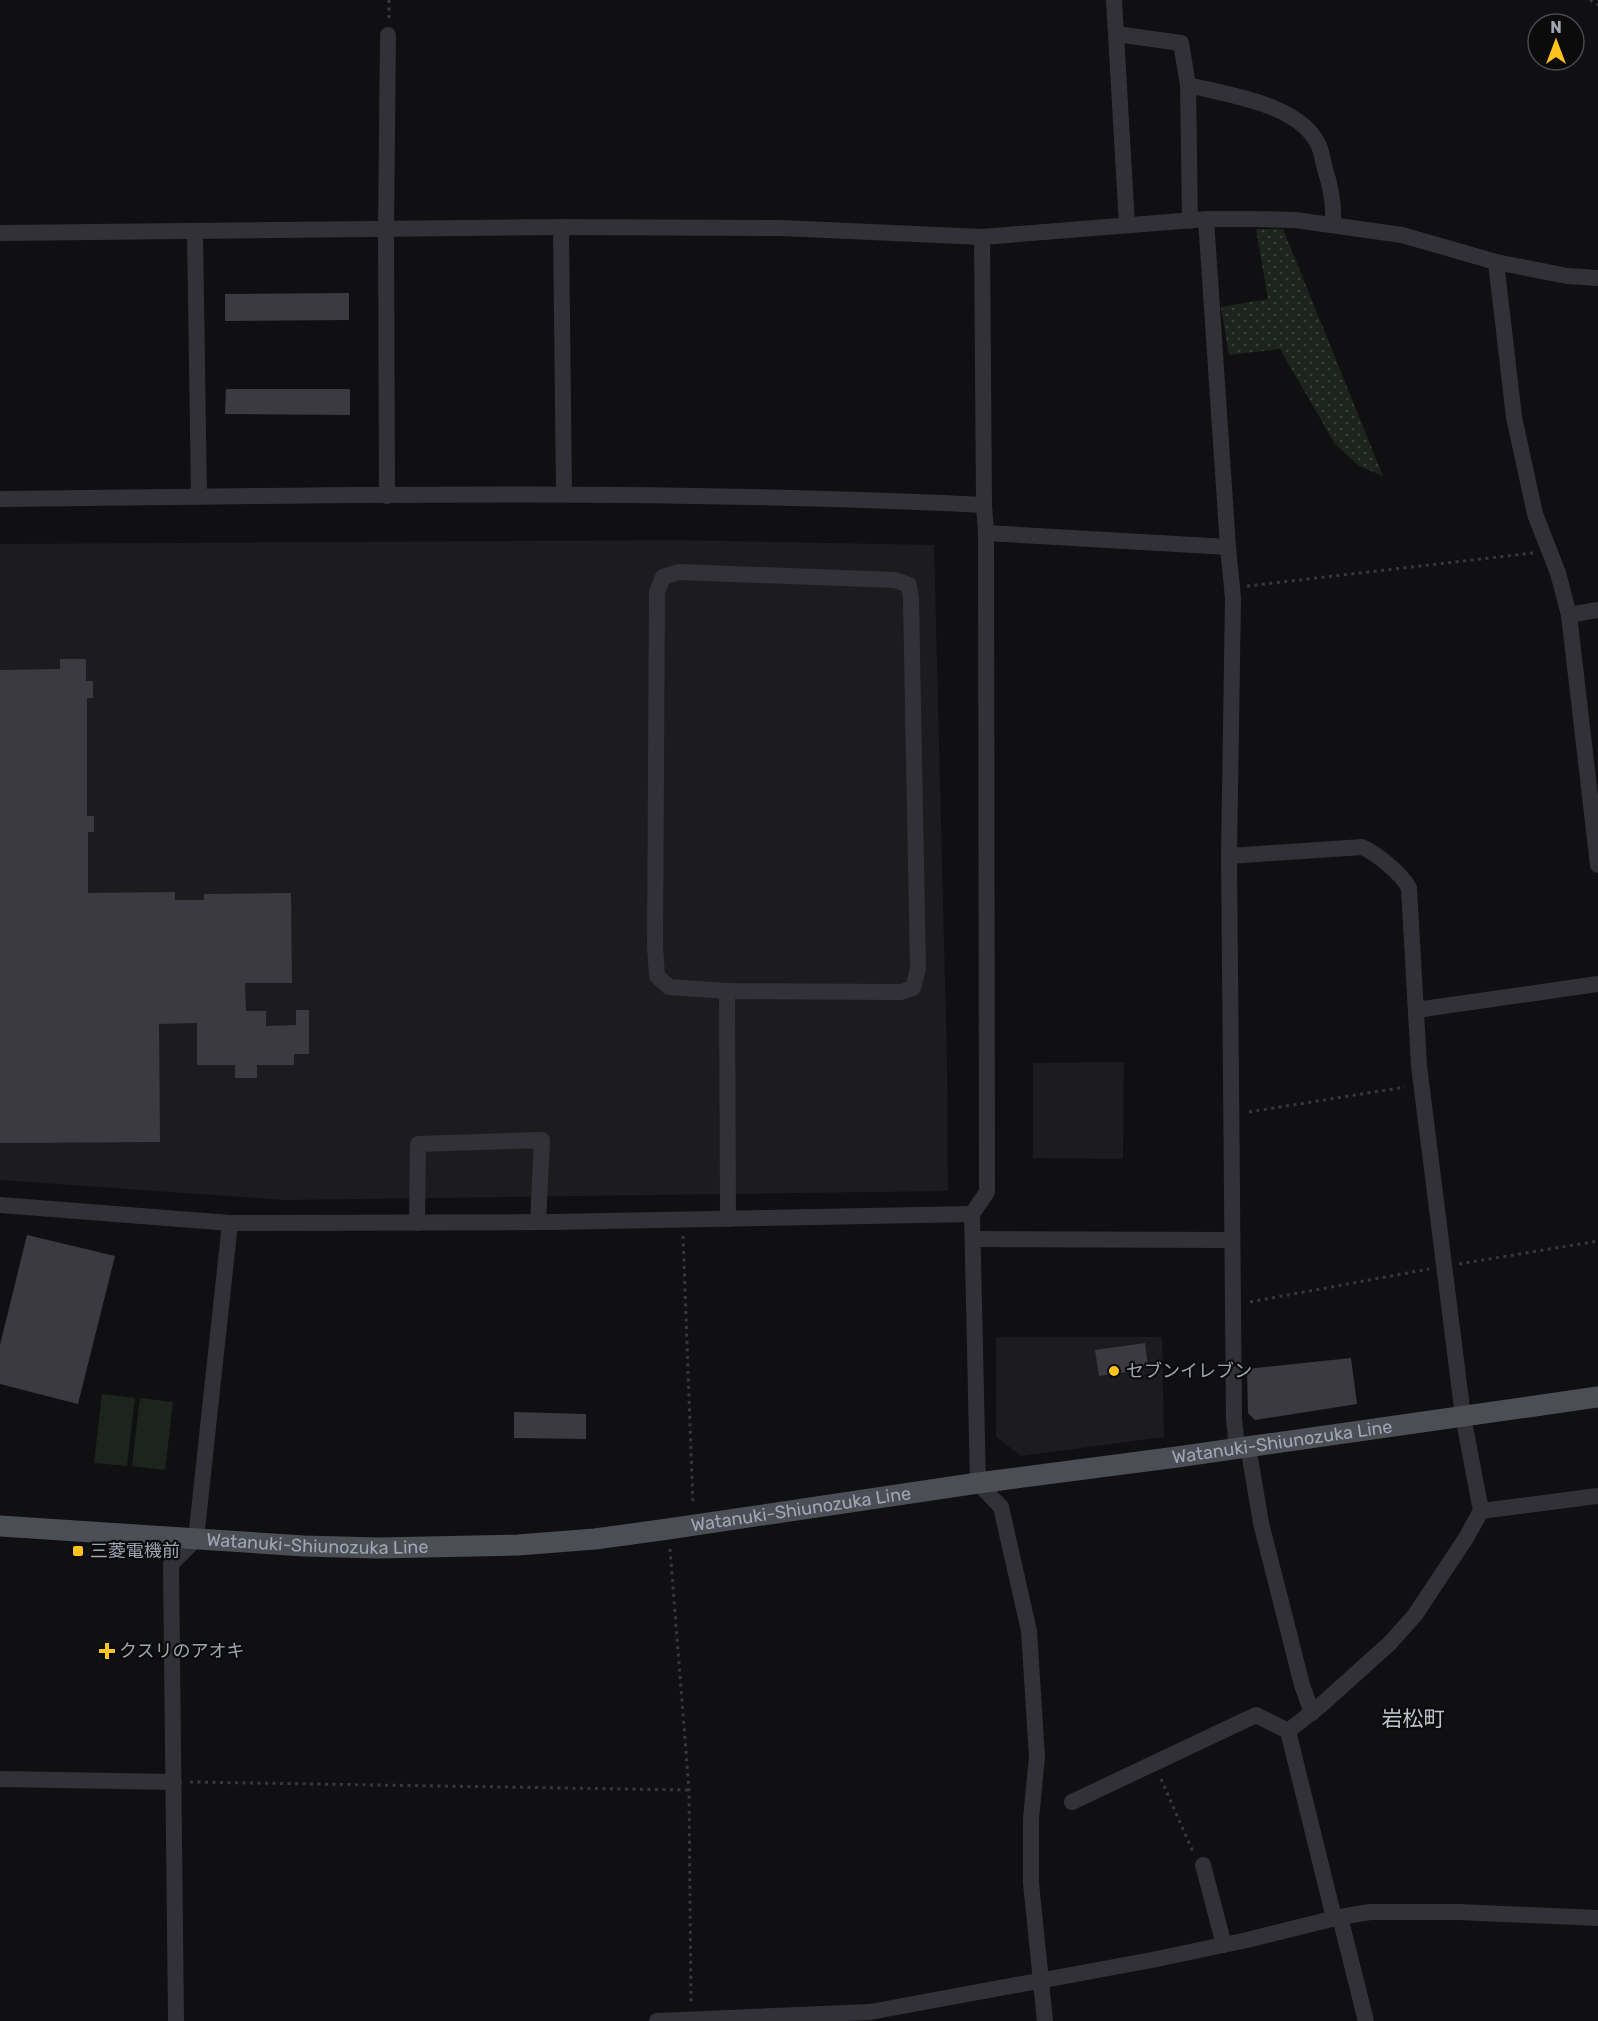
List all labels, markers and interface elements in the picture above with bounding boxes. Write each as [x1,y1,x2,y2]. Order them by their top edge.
north arrow [1526,12,1586,72]
text: N [1550,18,1562,37]
place label: セブンイレブン [1126,1360,1252,1382]
marker: セブンイレブン [1107,1364,1121,1378]
street label: Watanuki-Shiunozuka Line [1171,1415,1394,1469]
street label: Watanuki-Shiunozuka Line [689,1482,912,1536]
street label: Watanuki-Shiunozuka Line [206,1529,429,1559]
place label: 三菱電機前 [90,1540,180,1562]
marker: 三菱電機前 [71,1544,85,1558]
place label: クスリのアオキ [119,1640,244,1662]
marker: クスリのアオキ [100,1644,114,1658]
district label: 岩松町 [1382,1706,1445,1731]

